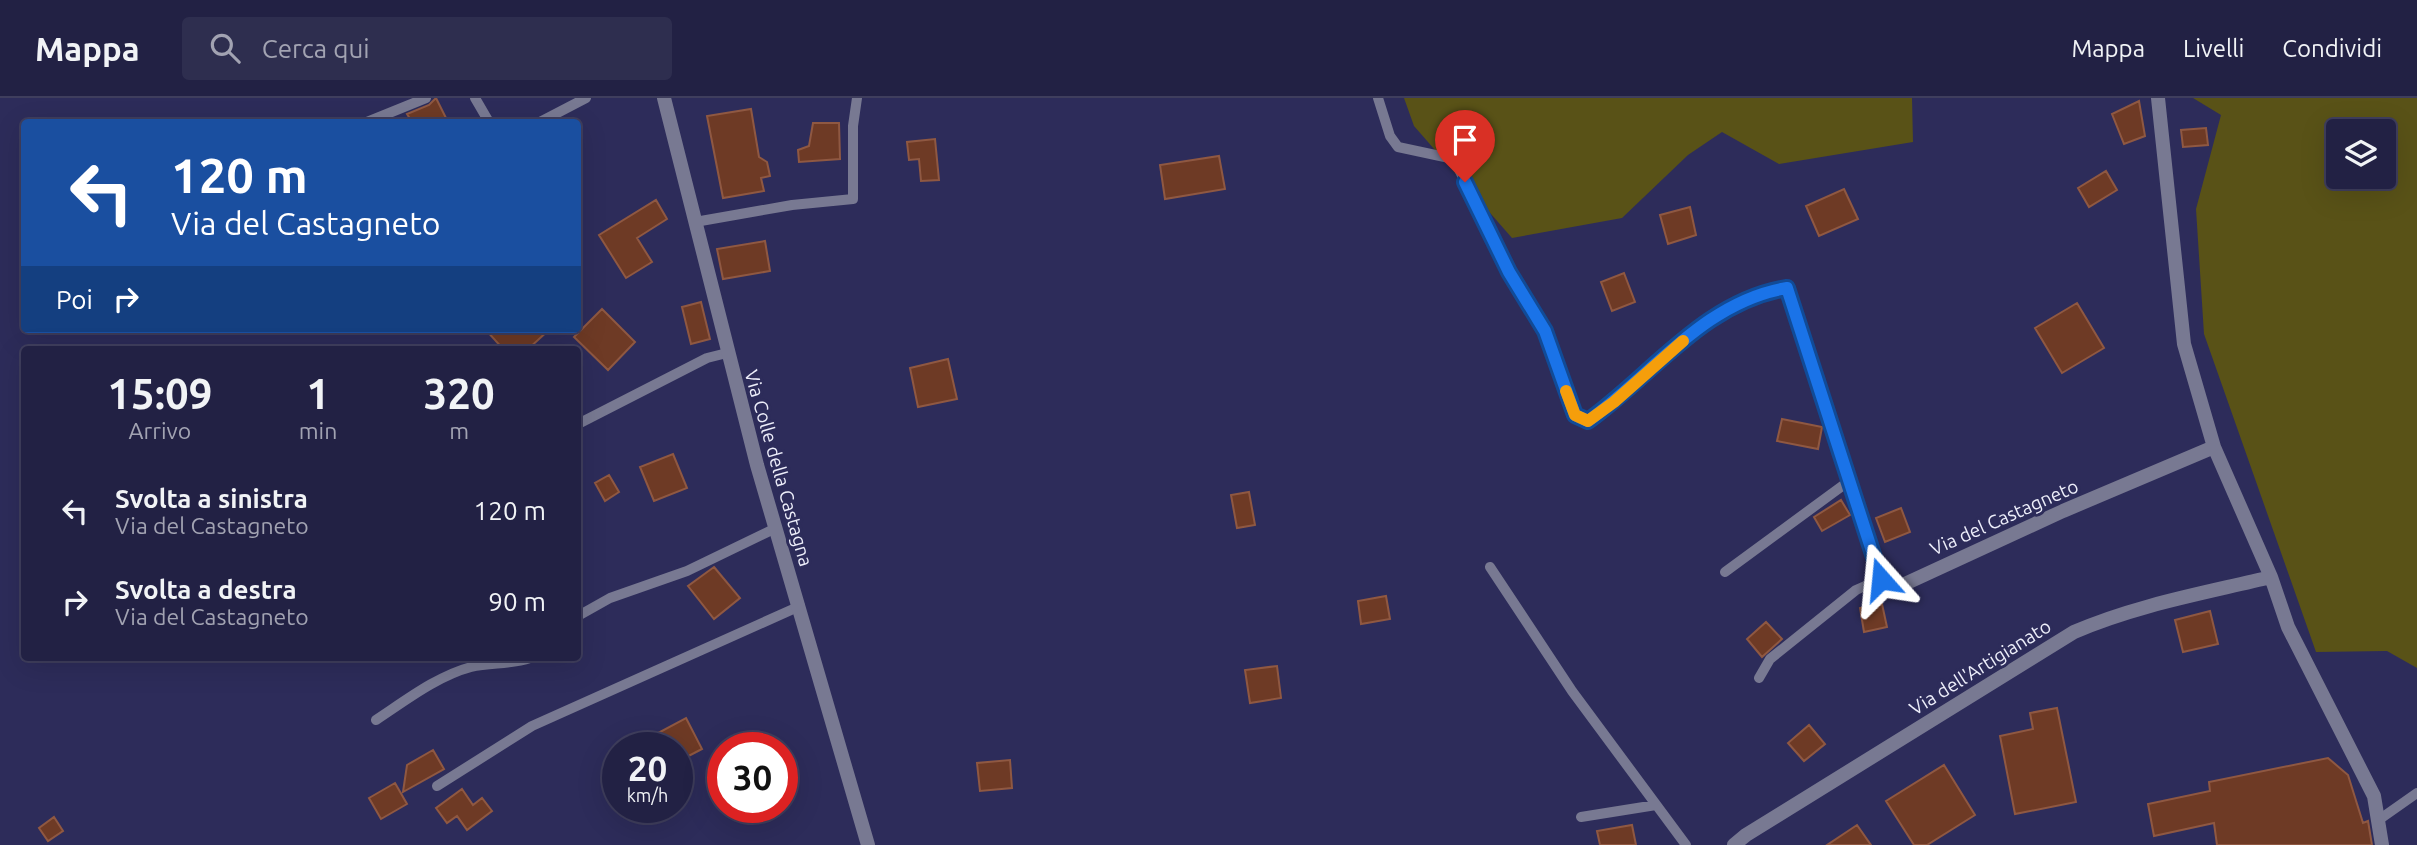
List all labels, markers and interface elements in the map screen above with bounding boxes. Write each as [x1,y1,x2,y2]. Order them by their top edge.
search box [182,17,672,80]
icon: search [206,29,244,67]
text: Mappa [35,30,140,67]
text: Cerca qui [262,34,370,63]
text: Mappa [2071,35,2145,62]
text: Livelli [2183,35,2244,62]
text: Condividi [2282,35,2382,62]
pin [1435,110,1495,182]
map controls [2326,119,2396,189]
button: layers [2326,119,2396,189]
icon: arrive [1446,121,1484,159]
icon: left [56,147,147,238]
text: 120 m [171,147,308,202]
text: Via del Castagneto [171,205,441,241]
icon: right [107,280,145,318]
text: Poi [56,285,93,314]
street label: Via Colle della Castagna [740,367,818,569]
text: 15:09 [107,370,212,417]
text: 1 [306,370,330,417]
text: 320 [424,370,495,417]
text: Arrivo [129,418,191,443]
text: min [299,418,337,443]
text: m [449,418,469,443]
street label: Via del Castagneto [1926,474,2082,560]
text: Svolta a sinistra [115,484,308,513]
icon: left [56,492,94,530]
text: 120 m [474,496,546,525]
text: Via del Castagneto [115,513,309,538]
position arrow [1844,542,1918,616]
text: Svolta a destra [115,575,297,604]
icon: right [56,583,94,621]
text: 90 m [488,587,546,616]
text: Via del Castagneto [115,604,309,629]
street label: Via dell'Artigianato [1905,615,2055,719]
speed limit sign: 30 [707,732,798,823]
text: 20 [628,748,667,788]
text: km/h [627,785,668,805]

